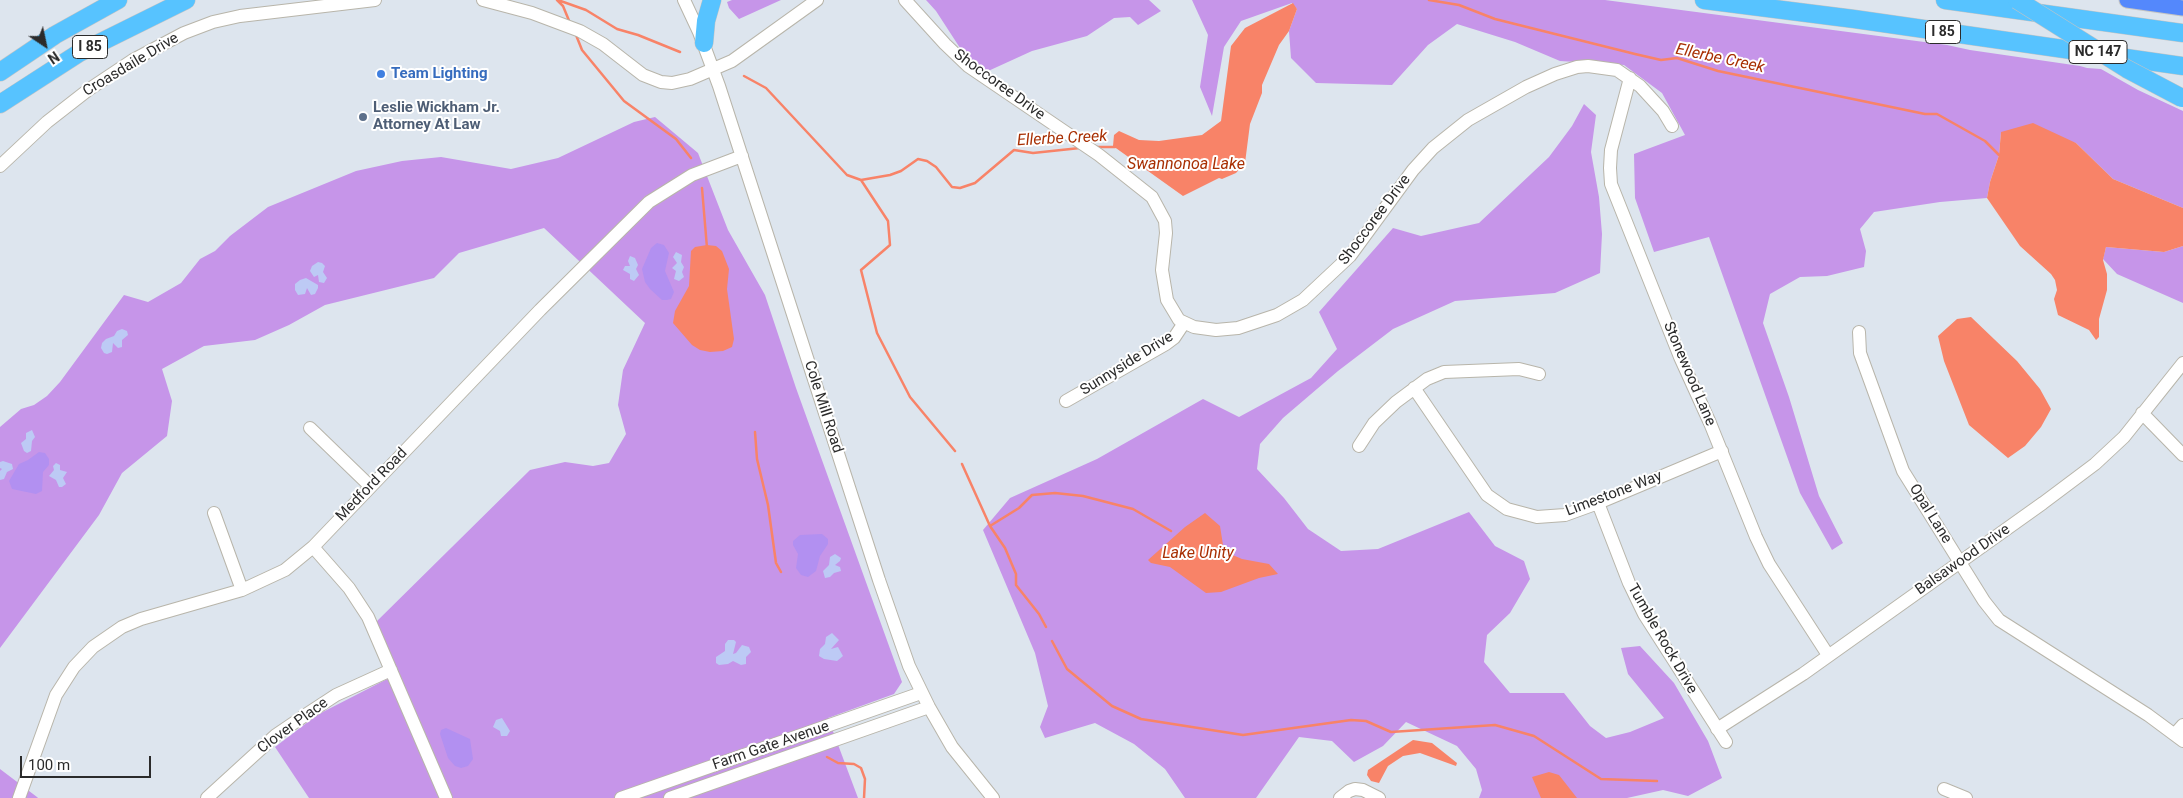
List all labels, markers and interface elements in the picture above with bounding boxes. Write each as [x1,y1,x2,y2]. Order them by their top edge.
north arrow [20,20,70,70]
road number: I 85 [1926,21,1960,44]
street label: Croasdaile Drive [80,29,182,101]
road number: I 85 [72,36,108,58]
water label: Ellerbe Creek [1674,40,1766,78]
road number: NC 147 [2069,41,2127,64]
street label: Shoccoree Drive [950,46,1048,124]
text: N [45,48,62,67]
place label: Team Lighting [391,65,488,83]
marker: Team Lighting [375,68,387,80]
place label: Leslie Wickham Jr. Attorney At Law [373,99,500,134]
marker: Leslie Wickham Jr. Attorney At Law [357,111,369,123]
water label: Ellerbe Creek [1016,127,1108,151]
water label: Swannonoa Lake [1127,155,1245,175]
street label: Shoccoree Drive [1335,171,1415,269]
street label: Stonewood Lane [1659,319,1719,429]
street label: Sunnyside Drive [1077,328,1177,400]
street label: Cole Mill Road [800,359,846,455]
street label: Medford Road [333,445,411,525]
street label: Limestone Way [1563,467,1665,521]
street label: Opal Lane [1905,481,1955,547]
street label: Balsawood Drive [1912,521,2014,599]
water label: Lake Unity [1162,544,1234,564]
street label: Tumble Rock Drive [1623,581,1701,697]
street label: Clover Place [254,694,332,758]
street label: Farm Gate Avenue [710,718,832,774]
scale bar [22,746,154,778]
text: 100 m [28,756,70,774]

